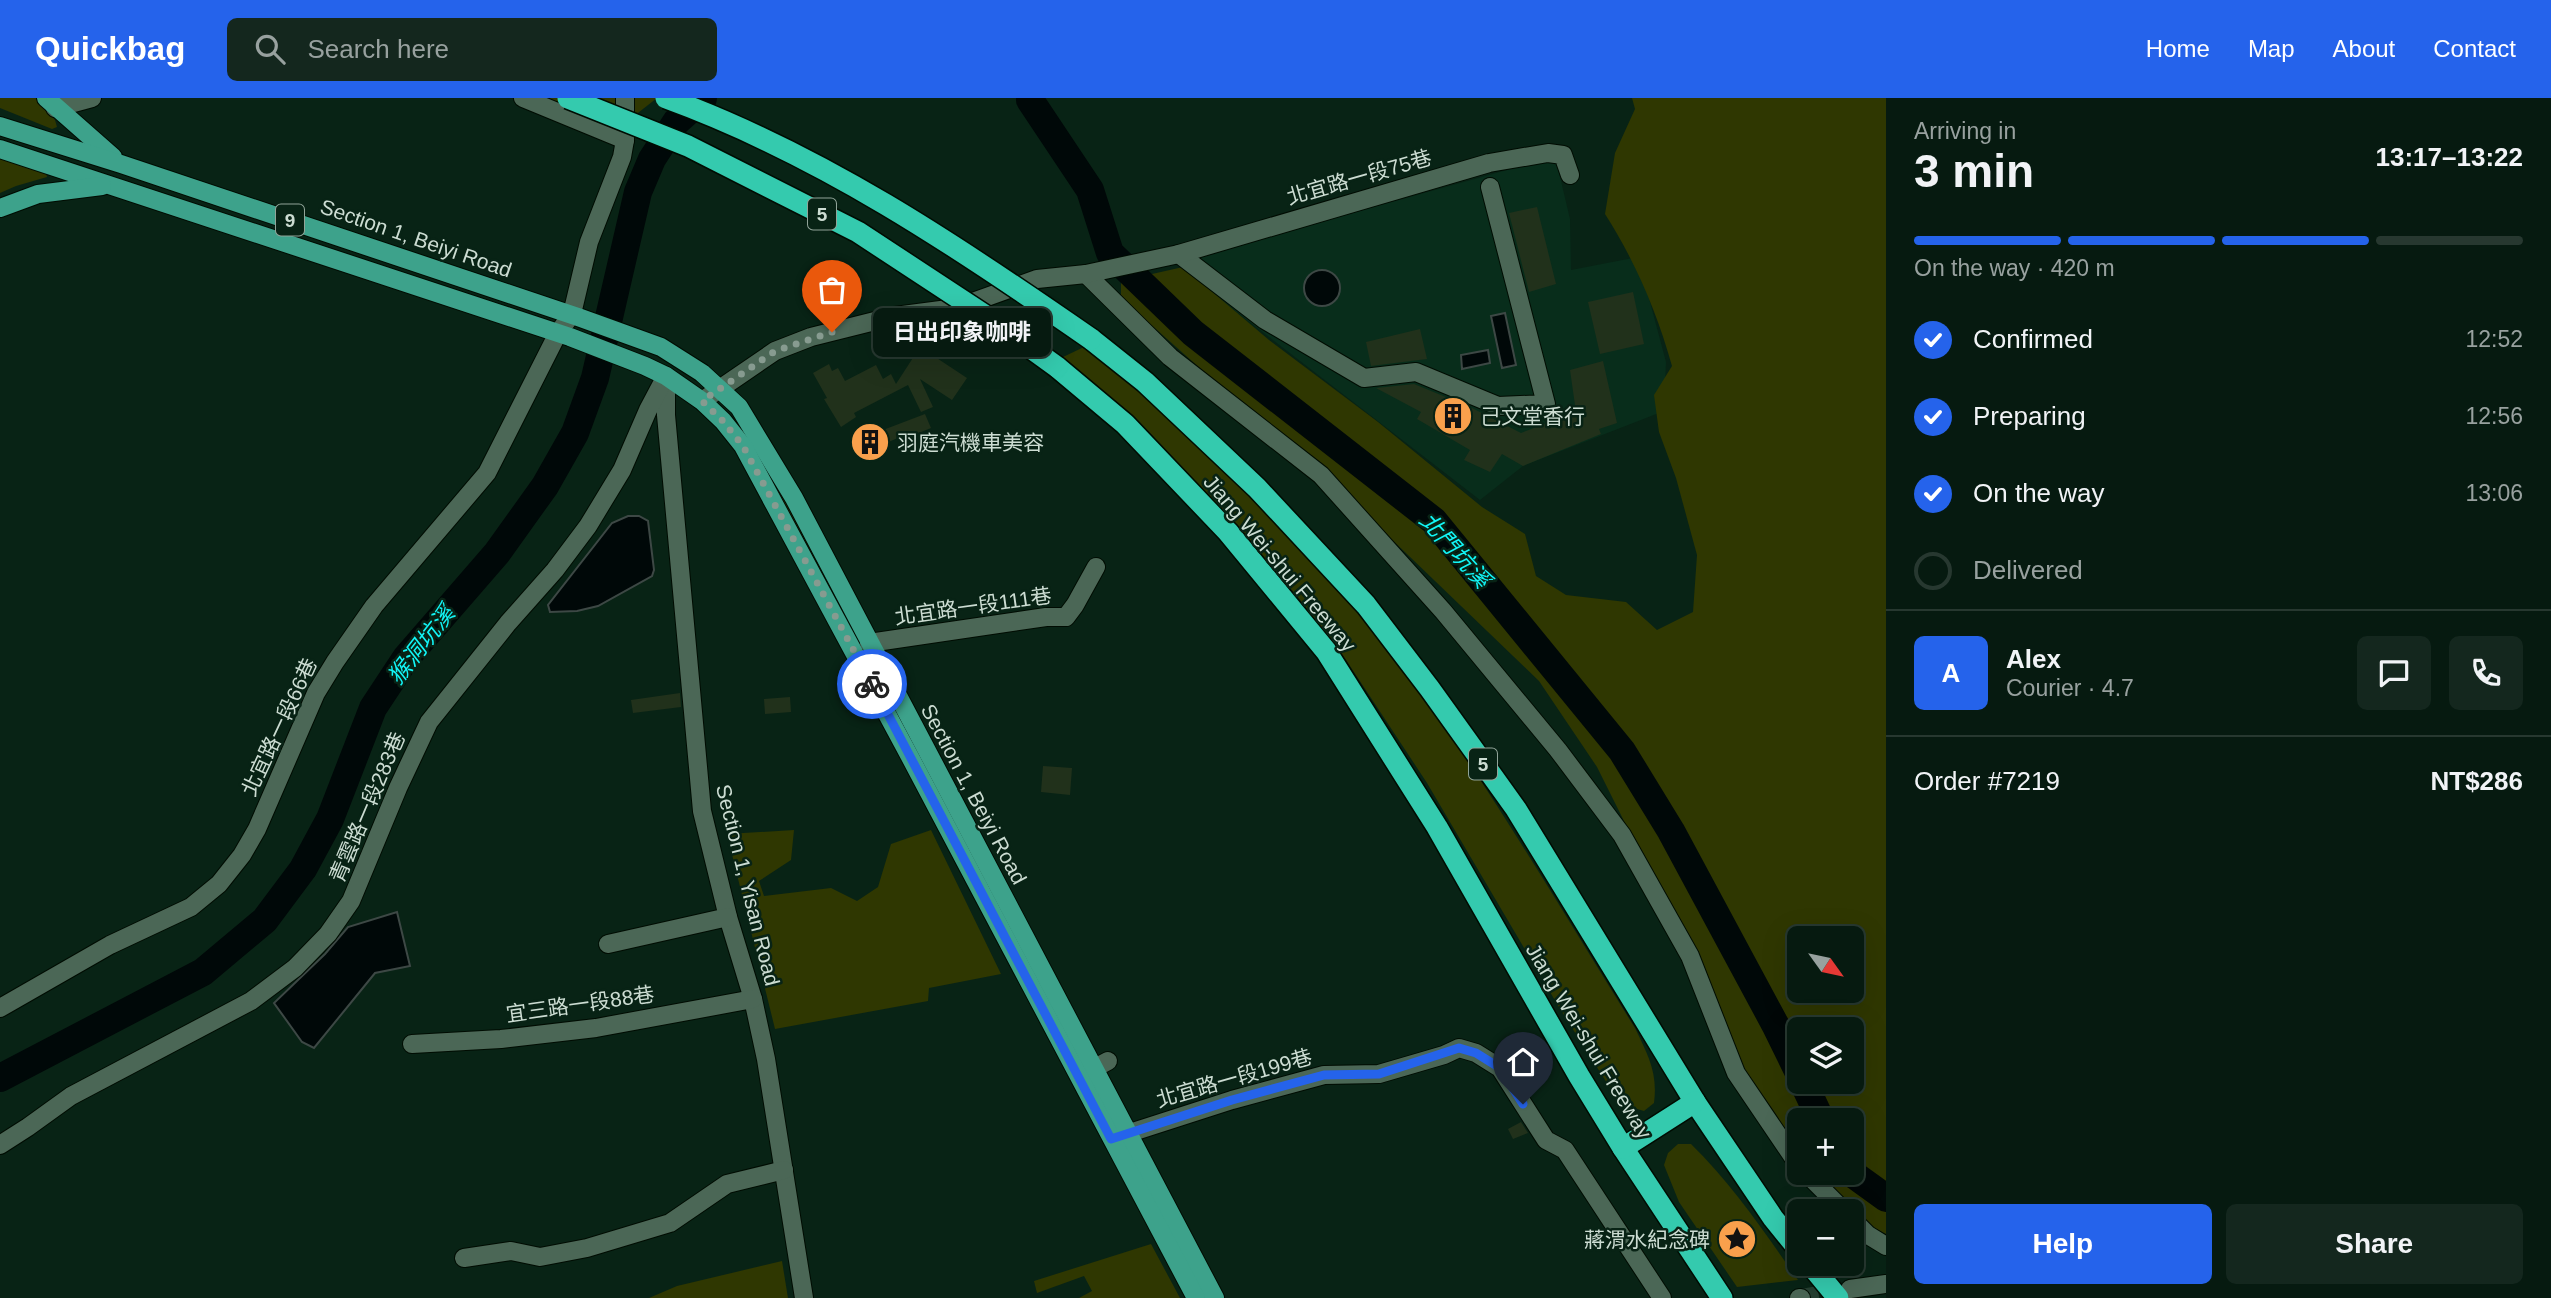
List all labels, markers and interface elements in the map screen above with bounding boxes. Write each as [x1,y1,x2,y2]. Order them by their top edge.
search box [227,18,717,81]
text: Quickbag [35,30,185,67]
icon: search [251,30,289,68]
text: Search here [307,34,449,64]
text: Home [2146,35,2210,62]
text: Map [2248,35,2295,62]
text: About [2333,35,2395,62]
text: Contact [2433,35,2516,62]
text: Arriving in [1914,118,2016,144]
text: 13:17–13:22 [2376,142,2523,172]
street label: 北宜路一段75巷 [1284,145,1434,209]
text: 3 min [1914,145,2034,197]
street label: Section 1, Beiyi Road [317,194,515,282]
road number: 5 [808,198,836,230]
road number: 9 [276,204,304,236]
text: On the way · 420 m [1914,255,2115,281]
pin [802,260,862,332]
icon: bag [813,271,851,309]
callout: 日出印象咖啡 [874,308,1052,356]
text: 日出印象咖啡 [893,319,1031,345]
icon: check [1914,321,1952,359]
text: Confirmed [1973,324,2093,354]
text: 12:52 [2465,326,2523,352]
building icon: 己文堂香行 [1432,395,1474,437]
icon: check [1914,398,1952,436]
text: Preparing [1973,401,2086,431]
text: 12:56 [2465,403,2523,429]
place label: 己文堂香行 [1480,405,1585,428]
building icon: 羽庭汽機車美容 [849,421,891,463]
place label: 羽庭汽機車美容 [897,431,1044,454]
street label: Jiang Wei-shui Freeway [1199,470,1361,656]
icon: check [1914,475,1952,513]
text: On the way [1973,478,2105,508]
text: 13:06 [2465,480,2523,506]
water label: 北門坑溪 [1415,507,1497,595]
text: Delivered [1973,555,2083,585]
street label: 北宜路一段111巷 [893,584,1053,628]
water label: 猴洞坑溪 [382,598,461,689]
button: chat [2357,636,2431,710]
button: phone [2449,636,2523,710]
text: Alex [2006,644,2061,674]
courier [837,649,907,719]
street label: 北宜路一段66巷 [237,654,321,800]
text: A [1942,658,1960,688]
icon: bike [853,665,891,703]
text: Courier · 4.7 [2006,675,2134,701]
street label: Section 1, Beiyi Road [917,700,1031,888]
street label: 青雲路一段283巷 [325,728,409,886]
road number: 5 [1469,748,1497,779]
text: Order #7219 [1914,766,2060,796]
text: NT$286 [2431,766,2523,796]
street label: Section 1, Yisan Road [712,782,784,988]
north arrow [1787,926,1864,1003]
map controls [1787,926,1864,1276]
street label: Jiang Wei-shui Freeway [1522,939,1657,1143]
street label: 宜三路一段88巷 [504,982,656,1026]
button: layers [1787,1017,1864,1094]
pin [1493,1032,1553,1104]
icon: home [1504,1043,1542,1081]
street label: 北宜路一段199巷 [1153,1045,1315,1111]
button: + [1787,1108,1864,1185]
button: − [1787,1199,1864,1276]
button: Help [1914,1204,2212,1284]
button: Share [2226,1204,2523,1284]
place icon: 蔣渭水紀念碑 [1716,1218,1758,1260]
place label: 蔣渭水紀念碑 [1584,1228,1710,1251]

